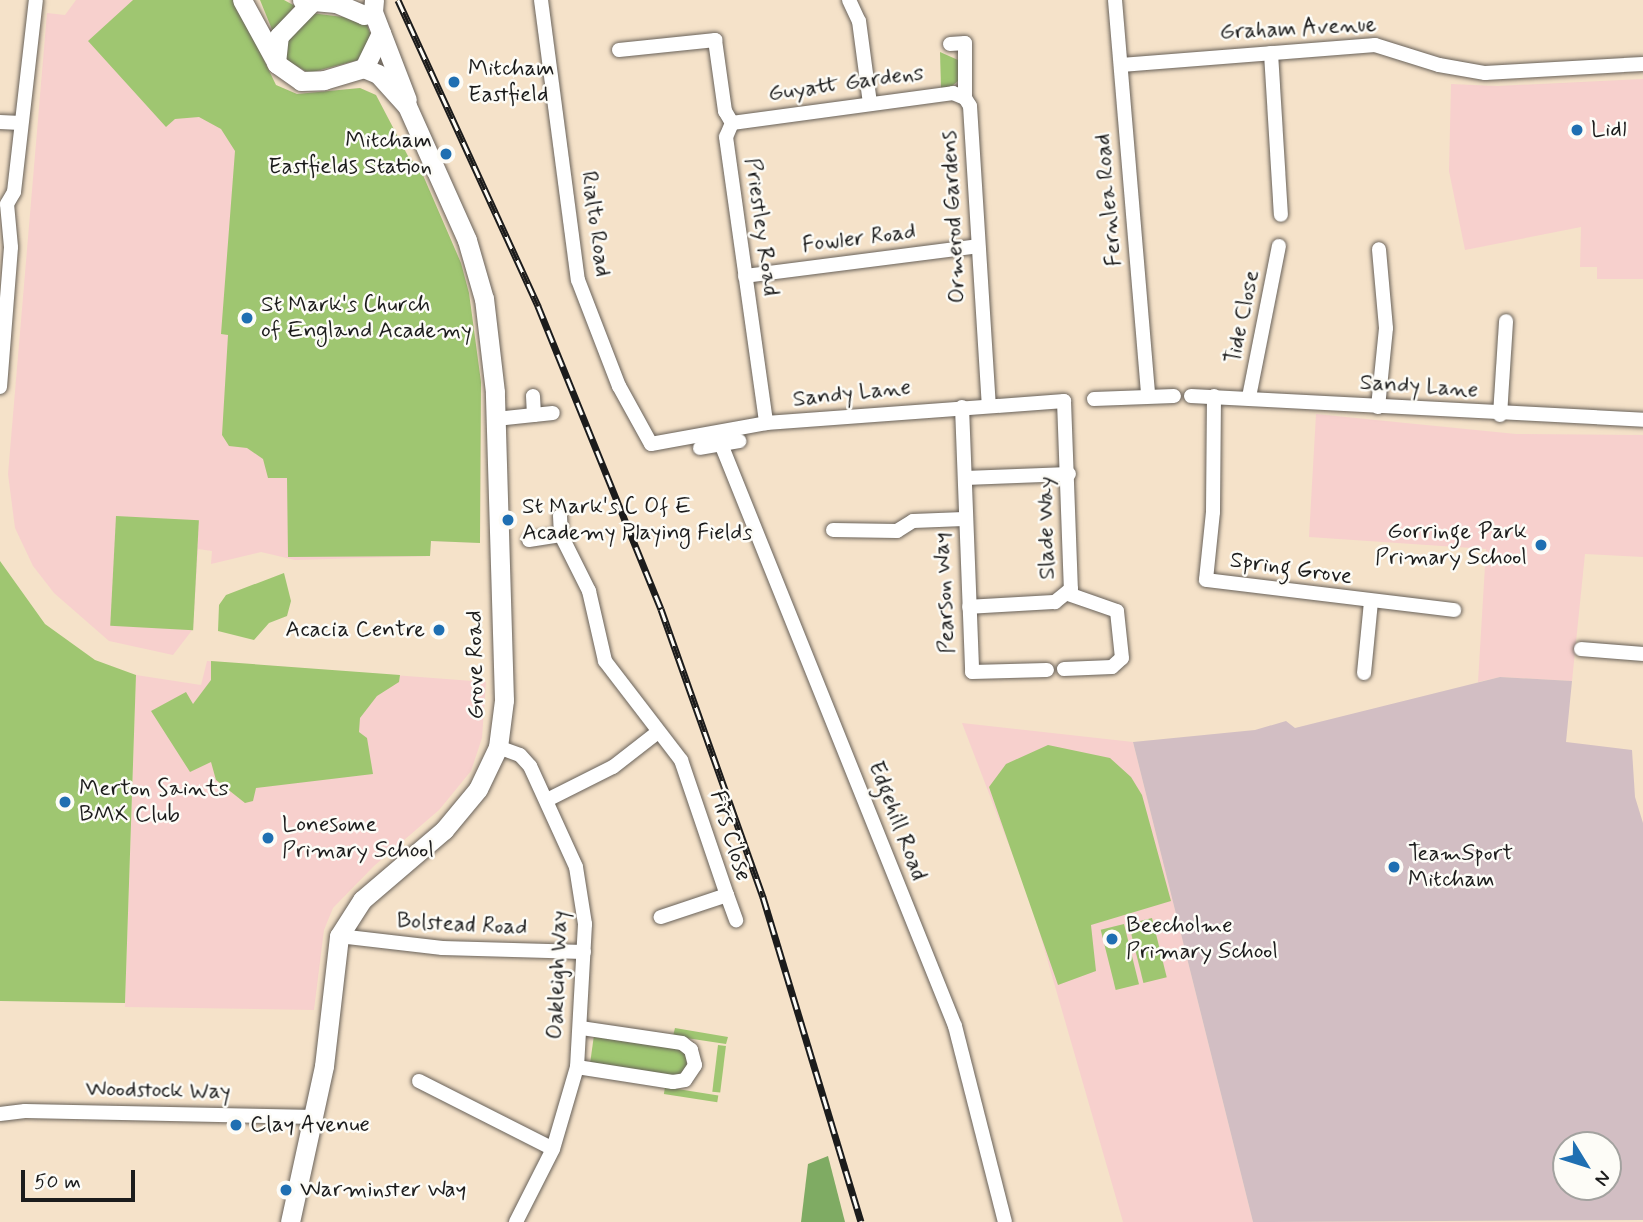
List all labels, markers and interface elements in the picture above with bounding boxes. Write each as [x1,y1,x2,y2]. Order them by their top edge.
street label: Graham Avenue [1220,11,1376,47]
place label: Mitcham Eastfield [468,55,555,109]
street label: Guyatt Gardens [766,59,926,109]
marker: Mitcham Eastfield [446,74,462,90]
place label: Lidl [1591,116,1627,144]
marker: Lidl [1569,122,1585,138]
place label: Mitcham Eastfields Station [268,127,432,181]
street label: Ormerod Gardens [936,130,972,304]
street label: Fernlea Road [1089,133,1129,267]
marker: Mitcham Eastfields Station [438,146,454,162]
street label: Priestley Road [738,158,784,296]
street label: Rialto Road [574,169,616,279]
street label: Fowler Road [800,218,918,260]
street label: Tide Close [1220,268,1266,366]
place label: St Mark's Church of England Academy [261,291,461,345]
marker: St Mark's Church of England Academy [239,310,255,326]
street label: Sandy Lane [1360,369,1478,405]
street label: Sandy Lane [793,374,911,414]
street label: Slade Way [1032,476,1062,580]
place label: St Mark's C Of E Academy Playing Fields [522,493,753,547]
marker: St Mark's C Of E Academy Playing Fields [500,512,516,528]
place label: Gorringe Park Primary School [1375,518,1527,572]
street label: Pearson Way [928,530,962,656]
marker: Gorringe Park Primary School [1533,537,1549,553]
street label: Spring Grove [1228,547,1354,591]
street label: Grove Road [461,611,491,719]
place label: Acacia Centre [283,616,425,644]
marker: Acacia Centre [431,622,447,638]
street label: Edgehill Road [862,758,932,884]
place label: Merton Saints BMX Club [79,775,220,829]
street label: Firs Close [703,787,757,885]
marker: Merton Saints BMX Club [57,794,73,810]
place label: Lonesome Primary School [282,811,434,865]
marker: Lonesome Primary School [260,830,276,846]
place label: TeamSport Mitcham [1408,840,1513,894]
marker: TeamSport Mitcham [1386,859,1402,875]
street label: Bolstead Road [396,908,528,942]
street label: Oakleigh Way [542,908,574,1042]
place label: Beecholme Primary School [1126,912,1278,966]
marker: Beecholme Primary School [1104,931,1120,947]
street label: Woodstock Way [84,1076,232,1106]
place label: Clay Avenue [250,1111,373,1139]
marker: Clay Avenue [228,1117,244,1133]
north arrow [1552,1131,1622,1201]
scale bar [24,1156,138,1200]
text: N [1589,1165,1616,1191]
text: 50 m [34,1168,81,1196]
place label: Warminster Way [300,1176,472,1204]
marker: Warminster Way [278,1182,294,1198]

